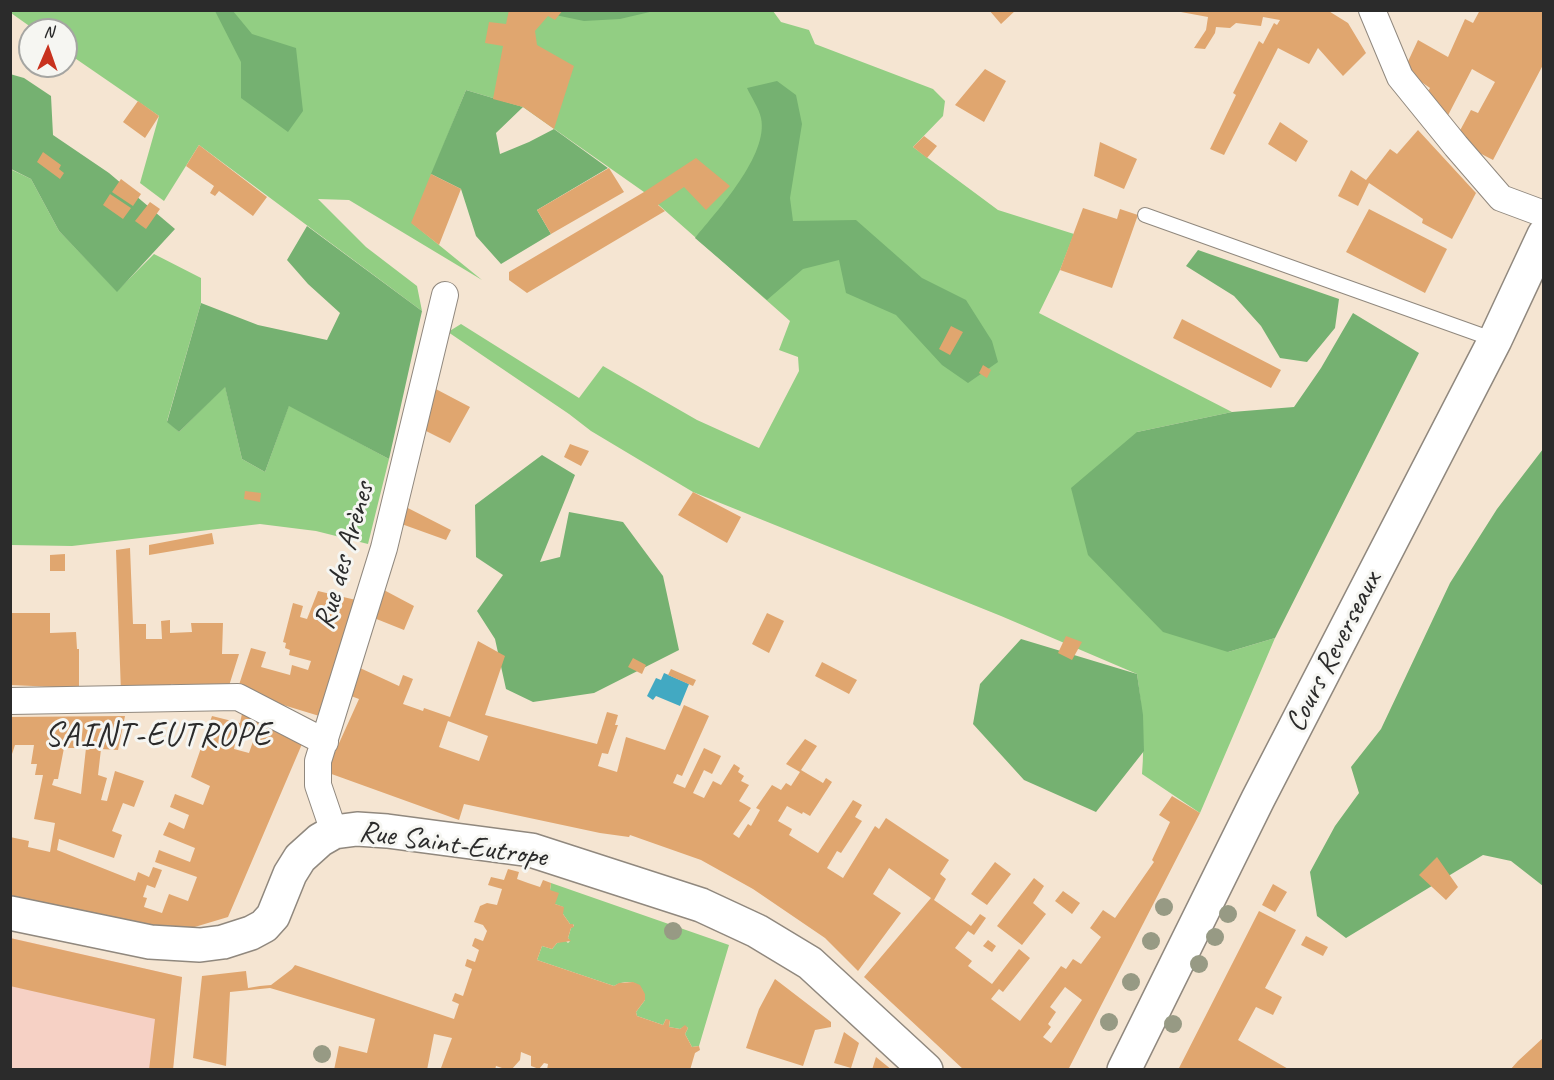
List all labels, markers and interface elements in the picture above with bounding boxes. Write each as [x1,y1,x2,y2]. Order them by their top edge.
north arrow [18,18,78,78]
text: N [43,22,54,42]
street label: Rue des Arènes [307,478,383,634]
street label: Cours Reverseaux [1278,566,1390,738]
district label: SAINT-EUTROPE [46,716,270,756]
street label: Rue Saint-Eutrope [357,814,549,876]

